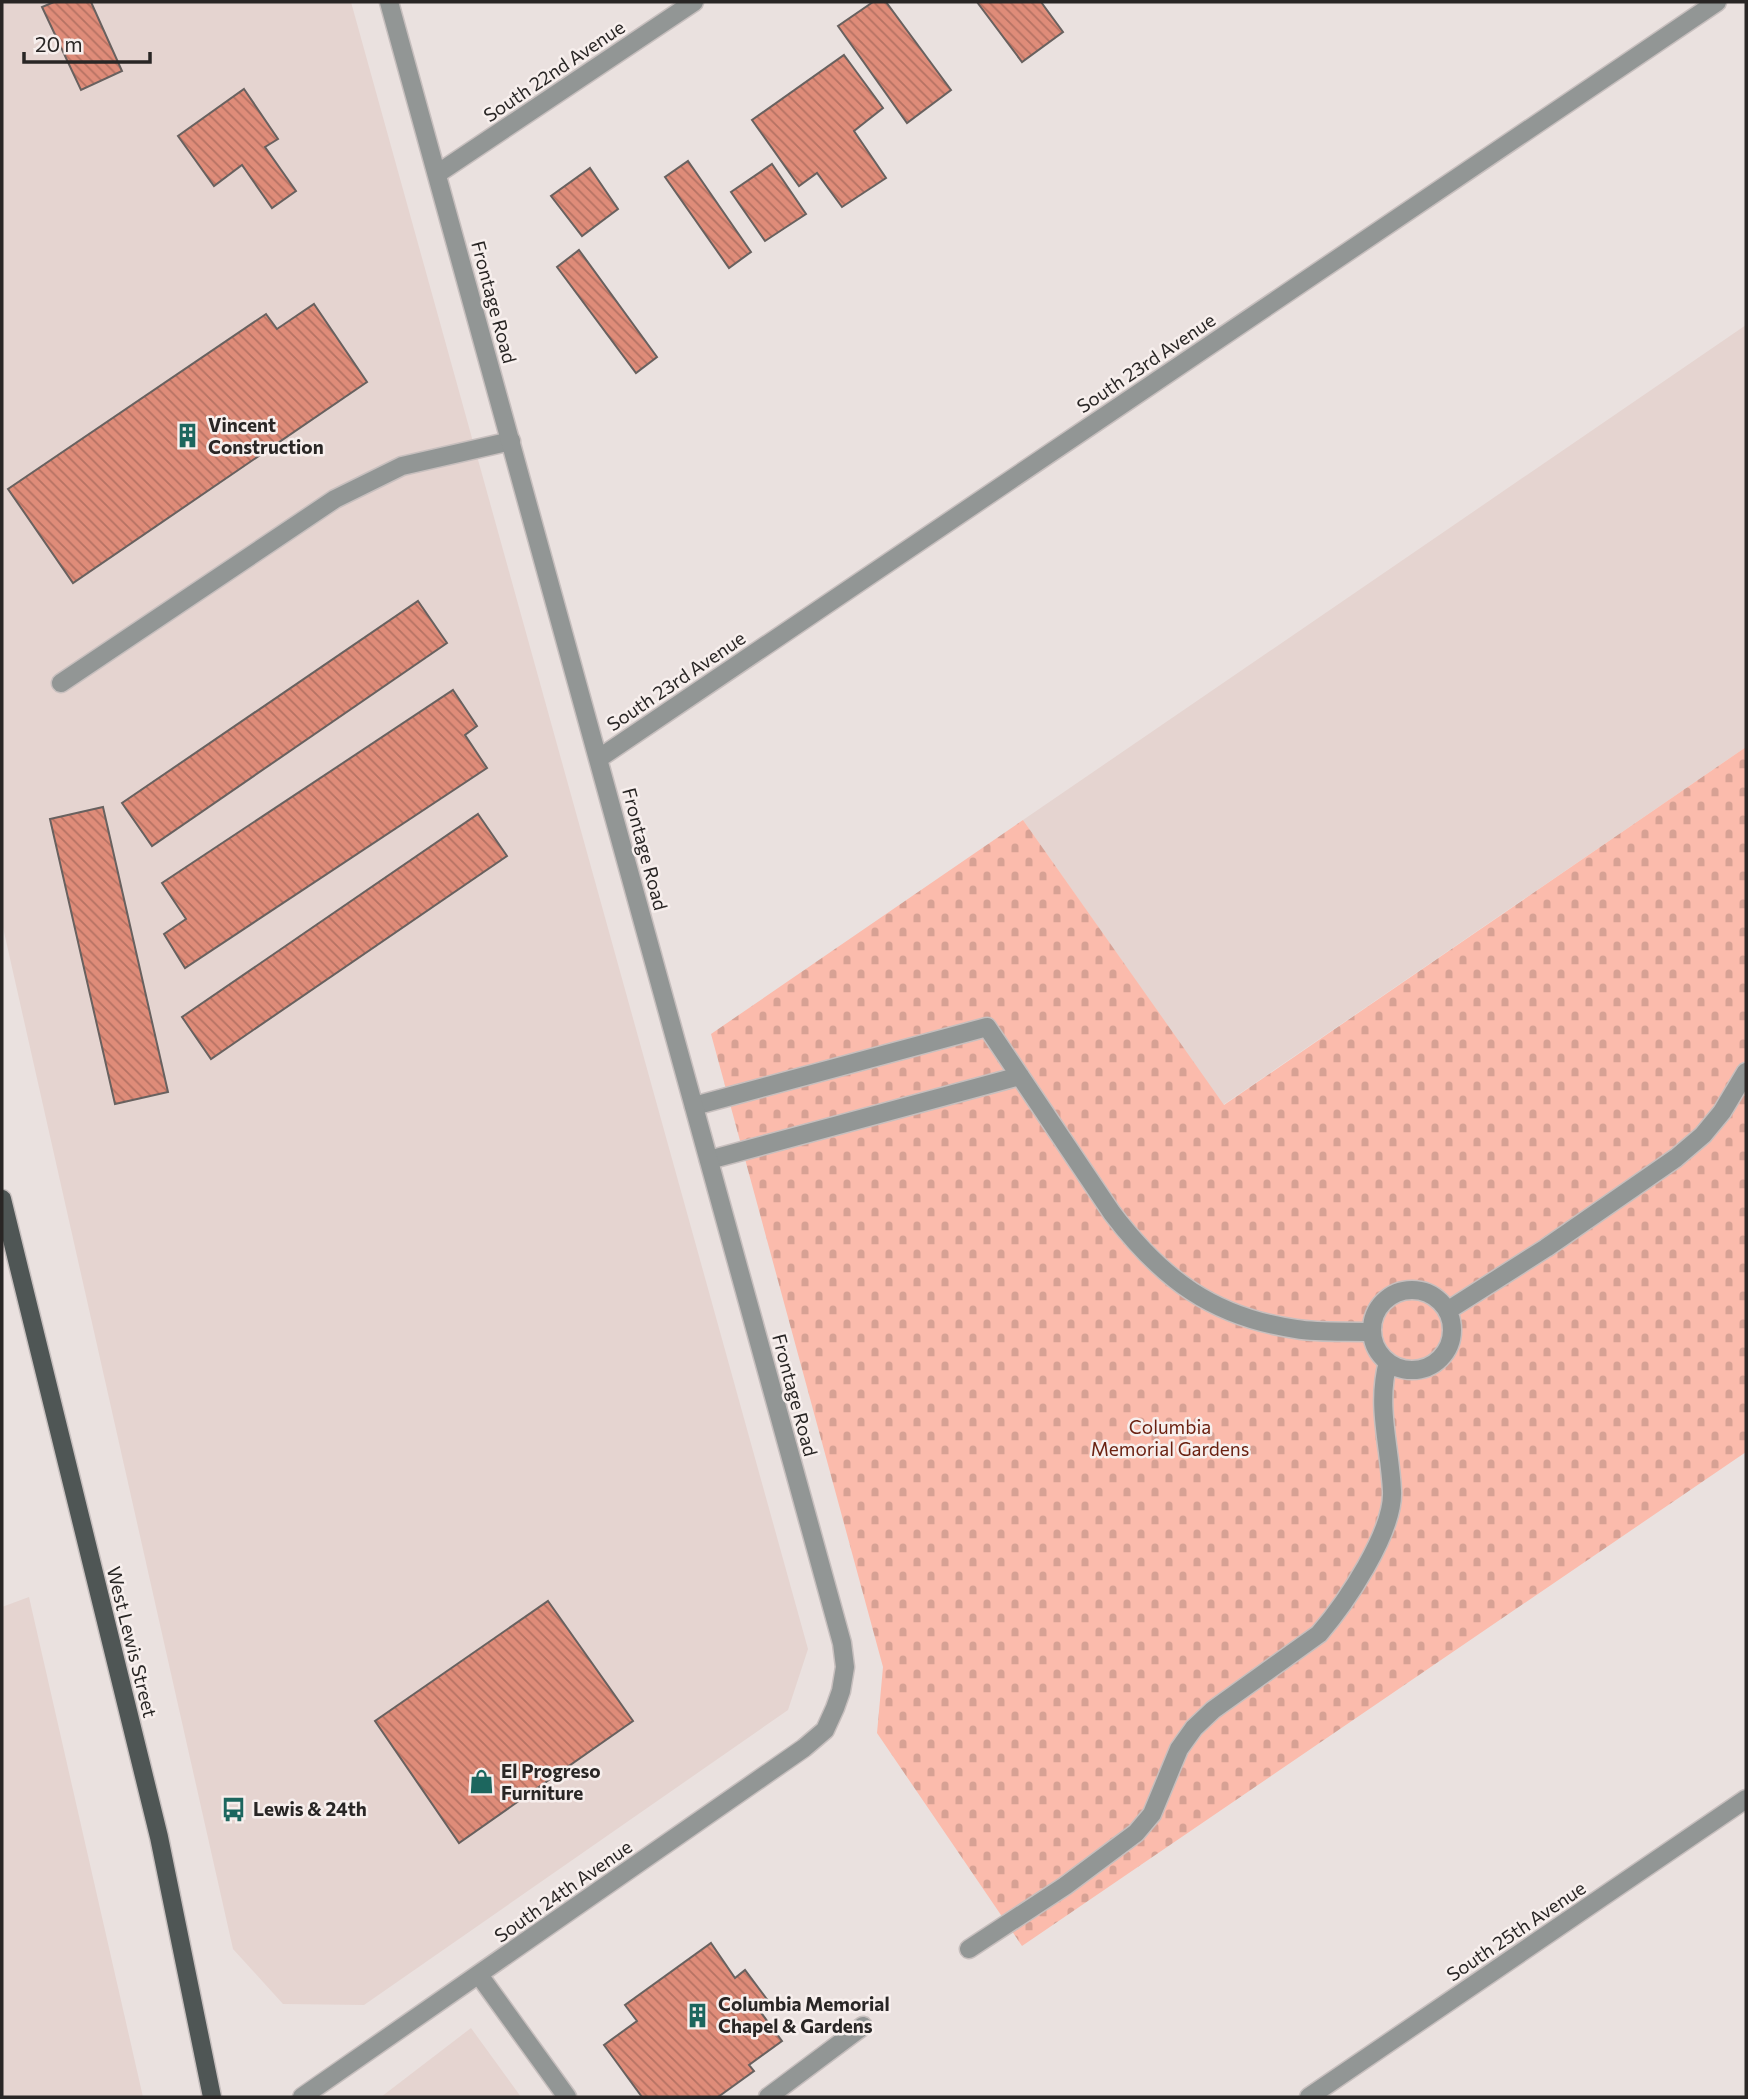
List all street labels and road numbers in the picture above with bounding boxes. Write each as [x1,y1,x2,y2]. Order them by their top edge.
street label: South 22nd Avenue [479,15,629,126]
street label: Frontage Road [467,238,522,366]
street label: South 23rd Avenue [1072,308,1219,417]
street label: South 23rd Avenue [602,626,749,735]
street label: Frontage Road [618,785,673,913]
street label: Frontage Road [768,1331,823,1459]
street label: West Lewis Street [103,1564,162,1720]
street label: South 24th Avenue [489,1835,636,1947]
street label: South 25th Avenue [1442,1876,1590,1986]

